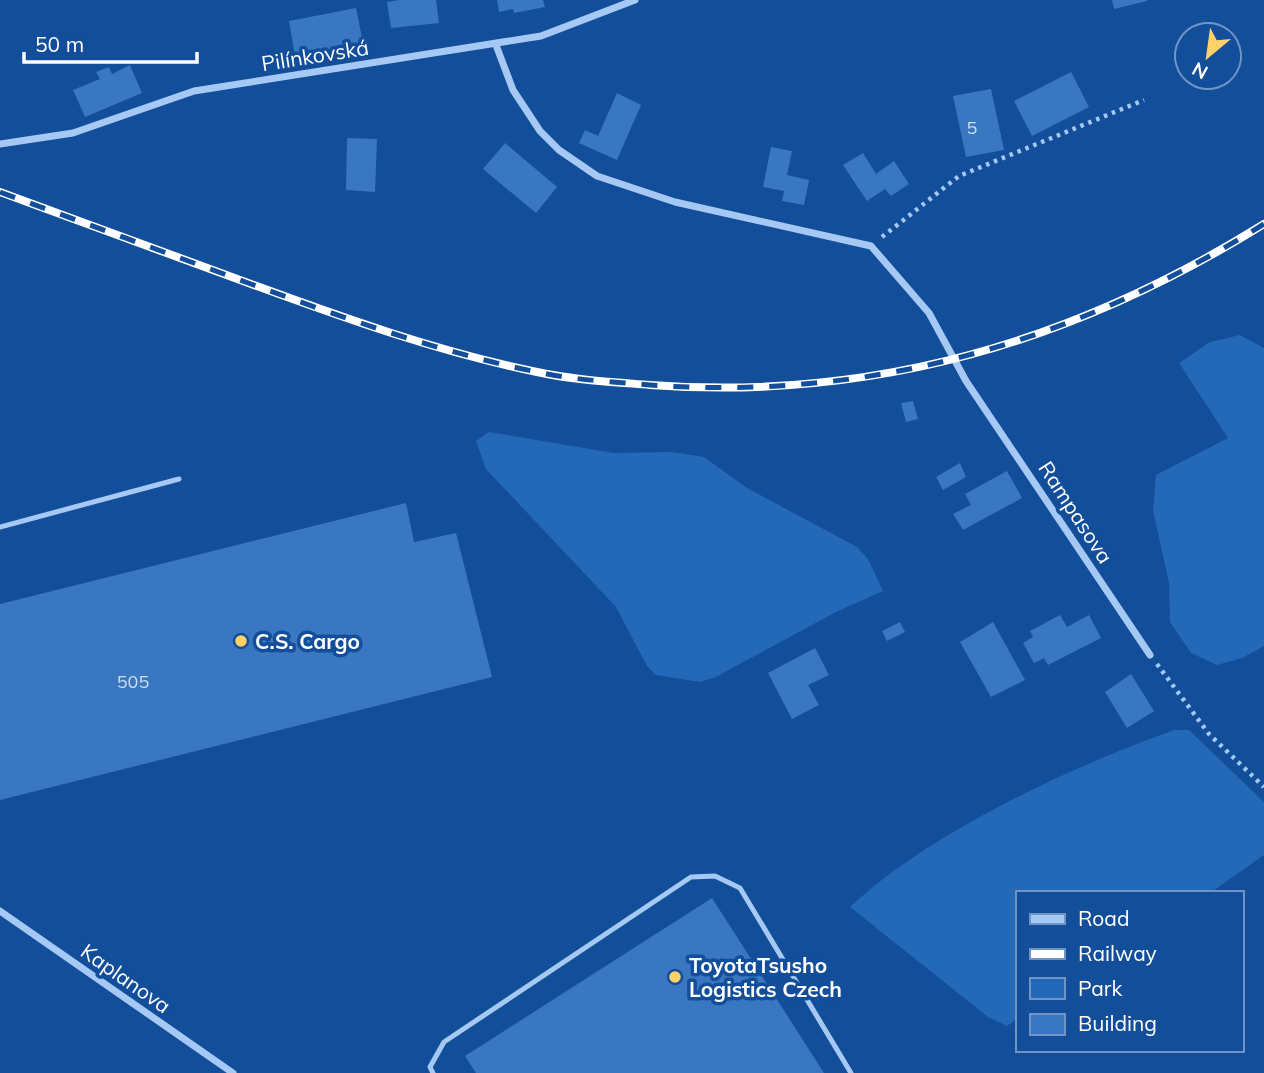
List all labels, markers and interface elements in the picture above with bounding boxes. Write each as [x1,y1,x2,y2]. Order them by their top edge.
scale bar [24,21,198,65]
north arrow [1173,21,1243,91]
text: 50 m [35,31,84,57]
street label: Pilínkovská [260,34,370,76]
text: N [1188,57,1212,85]
house number: 5 [967,116,978,139]
street label: Rampasova [1033,456,1119,568]
place label: C.S. Cargo [255,628,360,654]
marker: C.S. Cargo [233,633,249,649]
house number: 505 [117,670,149,693]
legend [1016,891,1243,1052]
text: Road [1078,905,1129,931]
street label: Kaplanova [76,938,176,1018]
text: Railway [1078,940,1157,966]
place label: ToyotaTsusho Logistics Czech [689,952,842,1002]
marker: ToyotaTsusho Logistics Czech [667,969,683,985]
text: Park [1078,975,1122,1001]
text: Building [1078,1010,1157,1036]

